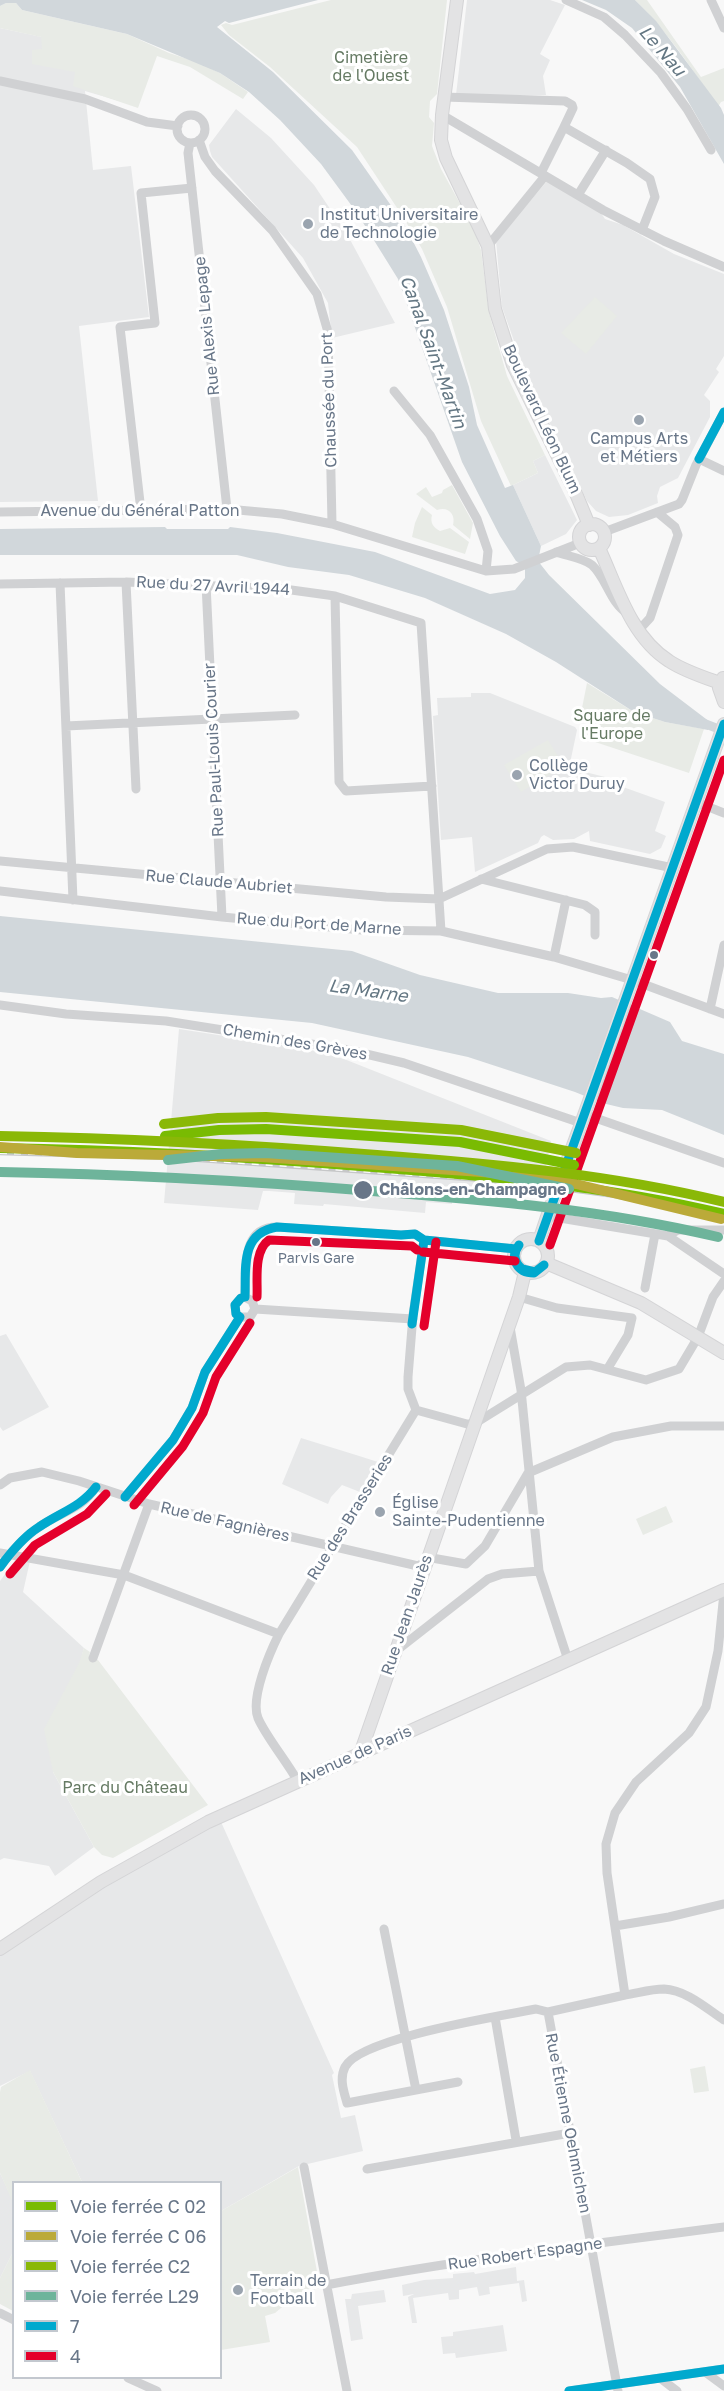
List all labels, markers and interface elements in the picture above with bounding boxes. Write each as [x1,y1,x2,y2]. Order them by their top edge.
water label: Le Nau [634,21,690,81]
park label: Cimetière de l'Ouest [333,48,409,86]
place label: Institut Universitaire de Technologie [320,205,478,243]
marker: Institut Universitaire de Technologie [301,217,315,231]
street label: Rue Alexis Lepage [190,256,224,396]
water label: Canal Saint-Martin [395,273,471,431]
street label: Chaussée du Port [317,332,341,468]
street label: Boulevard Léon Blum [499,341,585,497]
marker: Campus Arts et Métiers [632,413,646,427]
place label: Campus Arts et Métiers [590,429,688,467]
street label: Avenue du Général Patton [40,501,240,521]
street label: Rue du 27 Avril 1944 [136,572,290,600]
street label: Rue Paul-Louis Courier [200,662,228,838]
park label: Square de l'Europe [573,706,651,744]
place label: Collège Victor Duruy [529,756,625,794]
marker: Collège Victor Duruy [510,768,524,782]
street label: Rue Claude Aubriet [145,866,293,898]
street label: Rue du Port de Marne [236,909,402,939]
unlabelled marker [648,949,660,961]
water label: La Marne [327,975,409,1007]
street label: Chemin des Grèves [221,1020,369,1064]
marker: Châlons-en-Champagne [352,1179,374,1201]
place label: Châlons-en-Champagne [379,1180,567,1200]
marker: Parvis Gare [310,1236,322,1248]
place label: Parvis Gare [278,1251,354,1267]
street label: Rue des Brasseries [303,1450,397,1584]
place label: Église Sainte-Pudentienne [392,1493,545,1531]
street label: Rue de Fagnières [159,1498,291,1546]
marker: Église Sainte-Pudentienne [373,1505,387,1519]
street label: Rue Jean Jaurès [377,1552,437,1678]
street label: Avenue de Paris [295,1721,415,1789]
park label: Parc du Château [62,1778,188,1798]
street label: Rue Étienne Oehmichen [541,2031,595,2215]
legend [12,2181,222,2379]
text: Voie ferrée C 02 [70,2195,206,2217]
text: Voie ferrée C 06 [70,2225,206,2247]
street label: Rue Robert Espagne [446,2234,604,2274]
text: Voie ferrée C2 [70,2255,190,2277]
place label: Terrain de Football [250,2271,326,2309]
marker: Terrain de Football [231,2283,245,2297]
text: Voie ferrée L29 [70,2285,199,2307]
text: 7 [70,2315,80,2337]
text: 4 [70,2345,81,2367]

